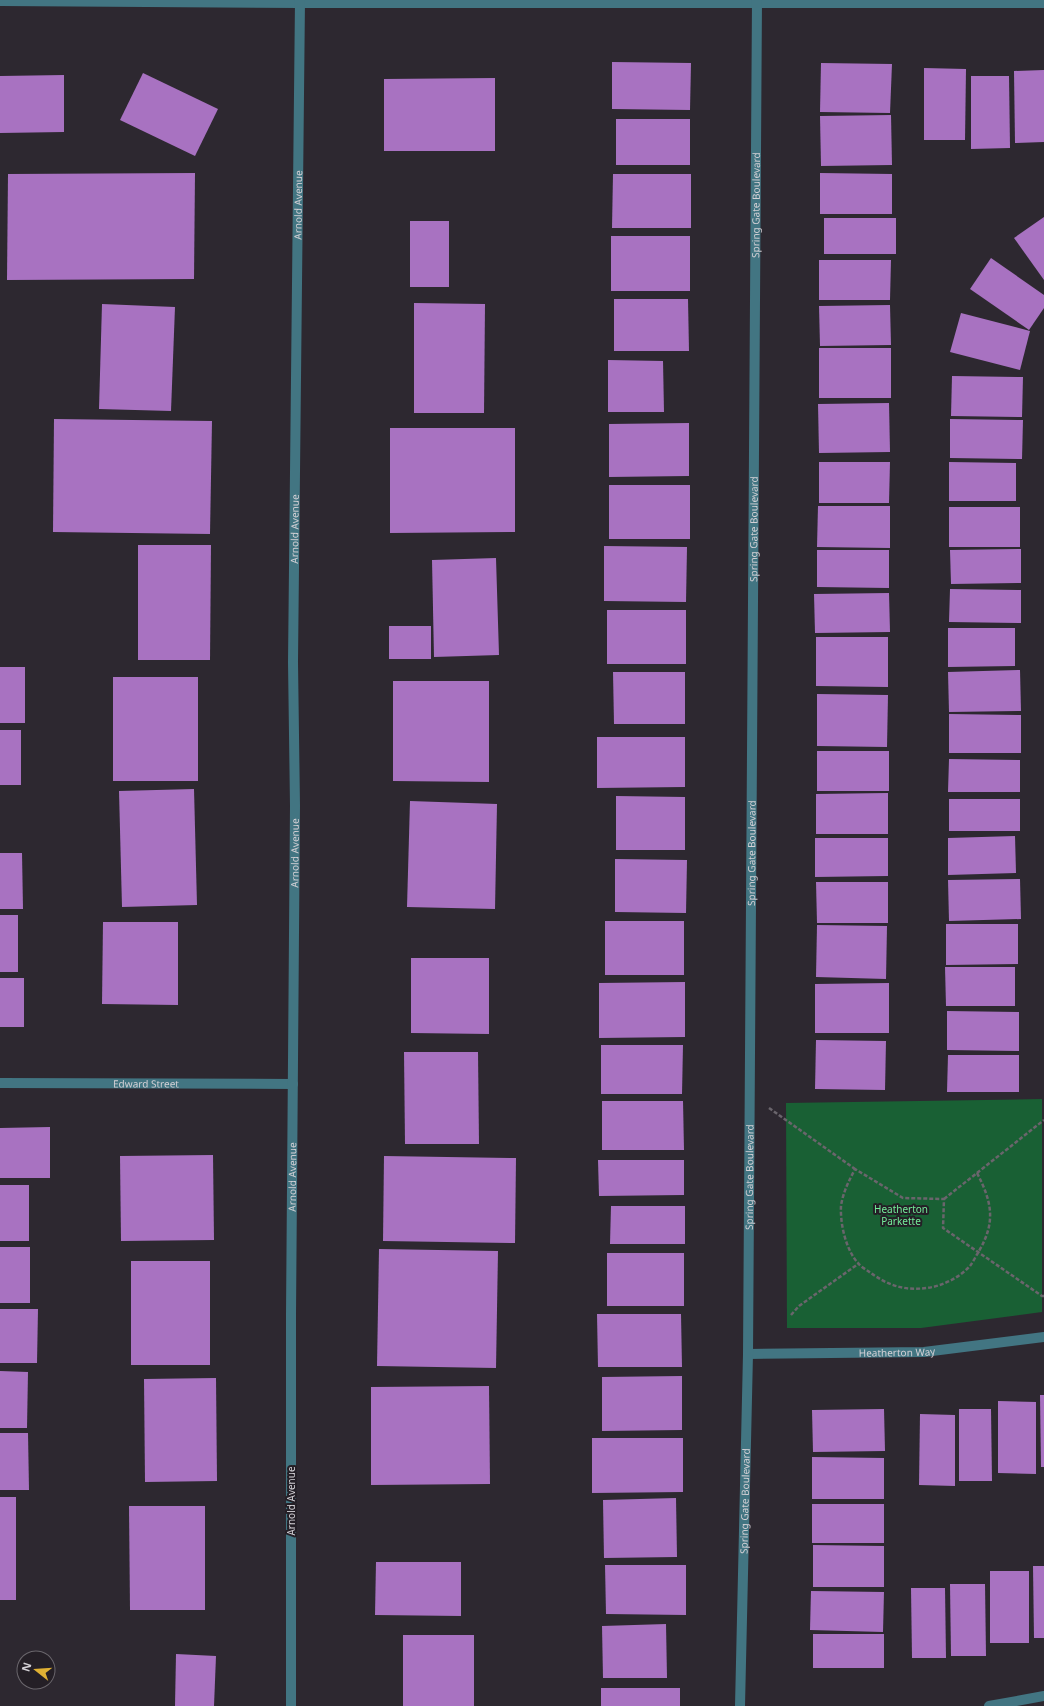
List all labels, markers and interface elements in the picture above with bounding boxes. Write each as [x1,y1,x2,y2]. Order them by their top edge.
street label: Spring Gate Boulevard [748,152,763,258]
street label: Arnold Avenue [290,170,305,240]
street label: Spring Gate Boulevard [746,476,761,582]
street label: Arnold Avenue [287,494,302,564]
street label: Spring Gate Boulevard [744,800,759,906]
street label: Arnold Avenue [287,818,302,888]
street label: Edward Street [113,1076,179,1091]
street label: Spring Gate Boulevard [742,1124,757,1230]
street label: Arnold Avenue [285,1142,299,1212]
park label: Heatherton Parkette [874,1202,928,1228]
street label: Heatherton Way [859,1344,937,1360]
street label: Spring Gate Boulevard [736,1448,753,1554]
street label: Arnold Avenue [284,1466,298,1536]
north arrow [16,1650,56,1690]
text: N [17,1660,34,1673]

